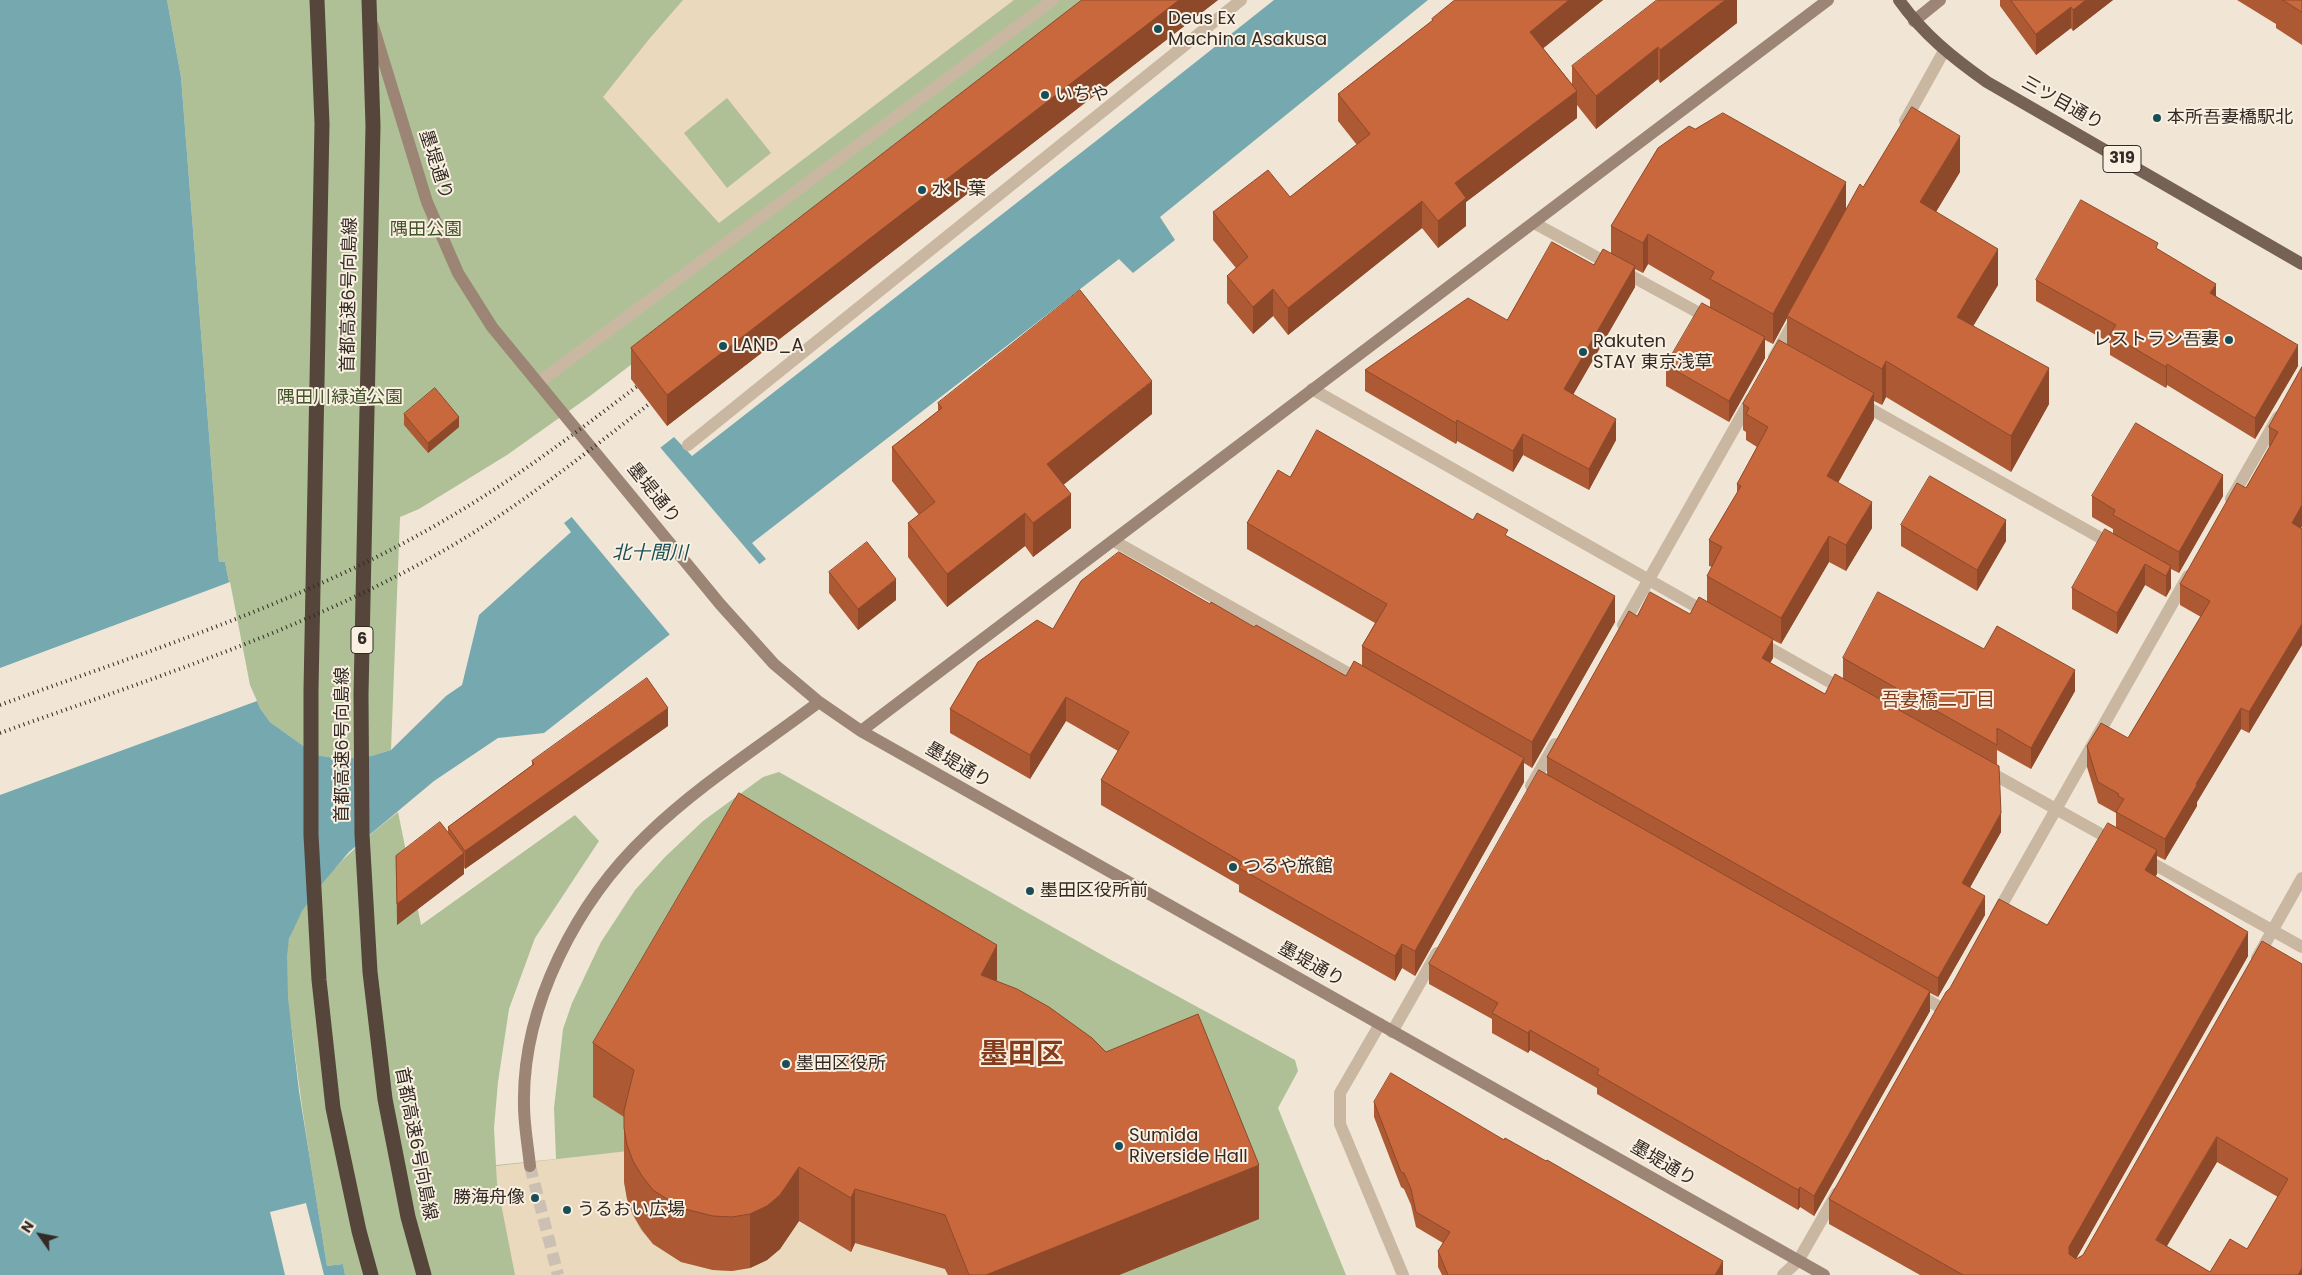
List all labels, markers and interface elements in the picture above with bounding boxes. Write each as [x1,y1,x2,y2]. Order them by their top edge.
place label: Deus Ex Machina Asakusa [1168,8,1327,50]
marker: Deus Ex Machina Asakusa [1152,23,1164,35]
street label: 三ツ目通り [2017,73,2107,135]
place label: いちや [1055,84,1109,106]
marker: いちや [1039,89,1051,101]
place label: 本所吾妻橋駅北 [2167,107,2293,129]
marker: 本所吾妻橋駅北 [2151,112,2163,124]
street label: 墨堤通り [414,127,456,203]
road number: 319 [2103,146,2141,172]
place label: 水ト葉 [932,179,986,201]
marker: 水ト葉 [916,184,928,196]
street label: 首都高速6号向島線 [338,217,362,373]
park label: 隅田公園 [390,219,462,241]
place label: レストラン吾妻 [2093,329,2219,351]
place label: Rakuten STAY 東京浅草 [1593,331,1713,374]
marker: レストラン吾妻 [2223,334,2235,346]
place label: LAND_A [733,335,804,357]
marker: LAND_A [717,340,729,352]
marker: Rakuten STAY 東京浅草 [1577,346,1589,358]
park label: 隅田川緑道公園 [277,387,403,409]
street label: 墨堤通り [622,459,684,529]
water label: 北十間川 [612,543,688,565]
road number: 6 [351,626,373,654]
street label: 首都高速6号向島線 [332,667,354,823]
district label: 吾妻橋二丁目 [1881,690,1995,712]
street label: 墨堤通り [921,739,995,793]
place label: つるや旅館 [1243,856,1333,878]
marker: つるや旅館 [1227,861,1239,873]
place label: 墨田区役所前 [1040,880,1148,902]
marker: 墨田区役所前 [1024,885,1036,897]
street label: 墨堤通り [1274,938,1348,992]
district label: 墨田区 [980,1039,1064,1073]
place label: 墨田区役所 [796,1053,886,1075]
marker: 墨田区役所 [780,1058,792,1070]
street label: 首都高速6号向島線 [390,1066,440,1222]
place label: Sumida Riverside Hall [1129,1125,1248,1168]
street label: 墨堤通り [1626,1137,1700,1191]
marker: Sumida Riverside Hall [1113,1140,1125,1152]
place label: 勝海舟像 [453,1187,525,1209]
marker: 勝海舟像 [529,1192,541,1204]
place label: うるおい広場 [577,1199,685,1221]
marker: うるおい広場 [561,1204,573,1216]
north arrow [15,1210,65,1260]
text: N [16,1217,39,1237]

